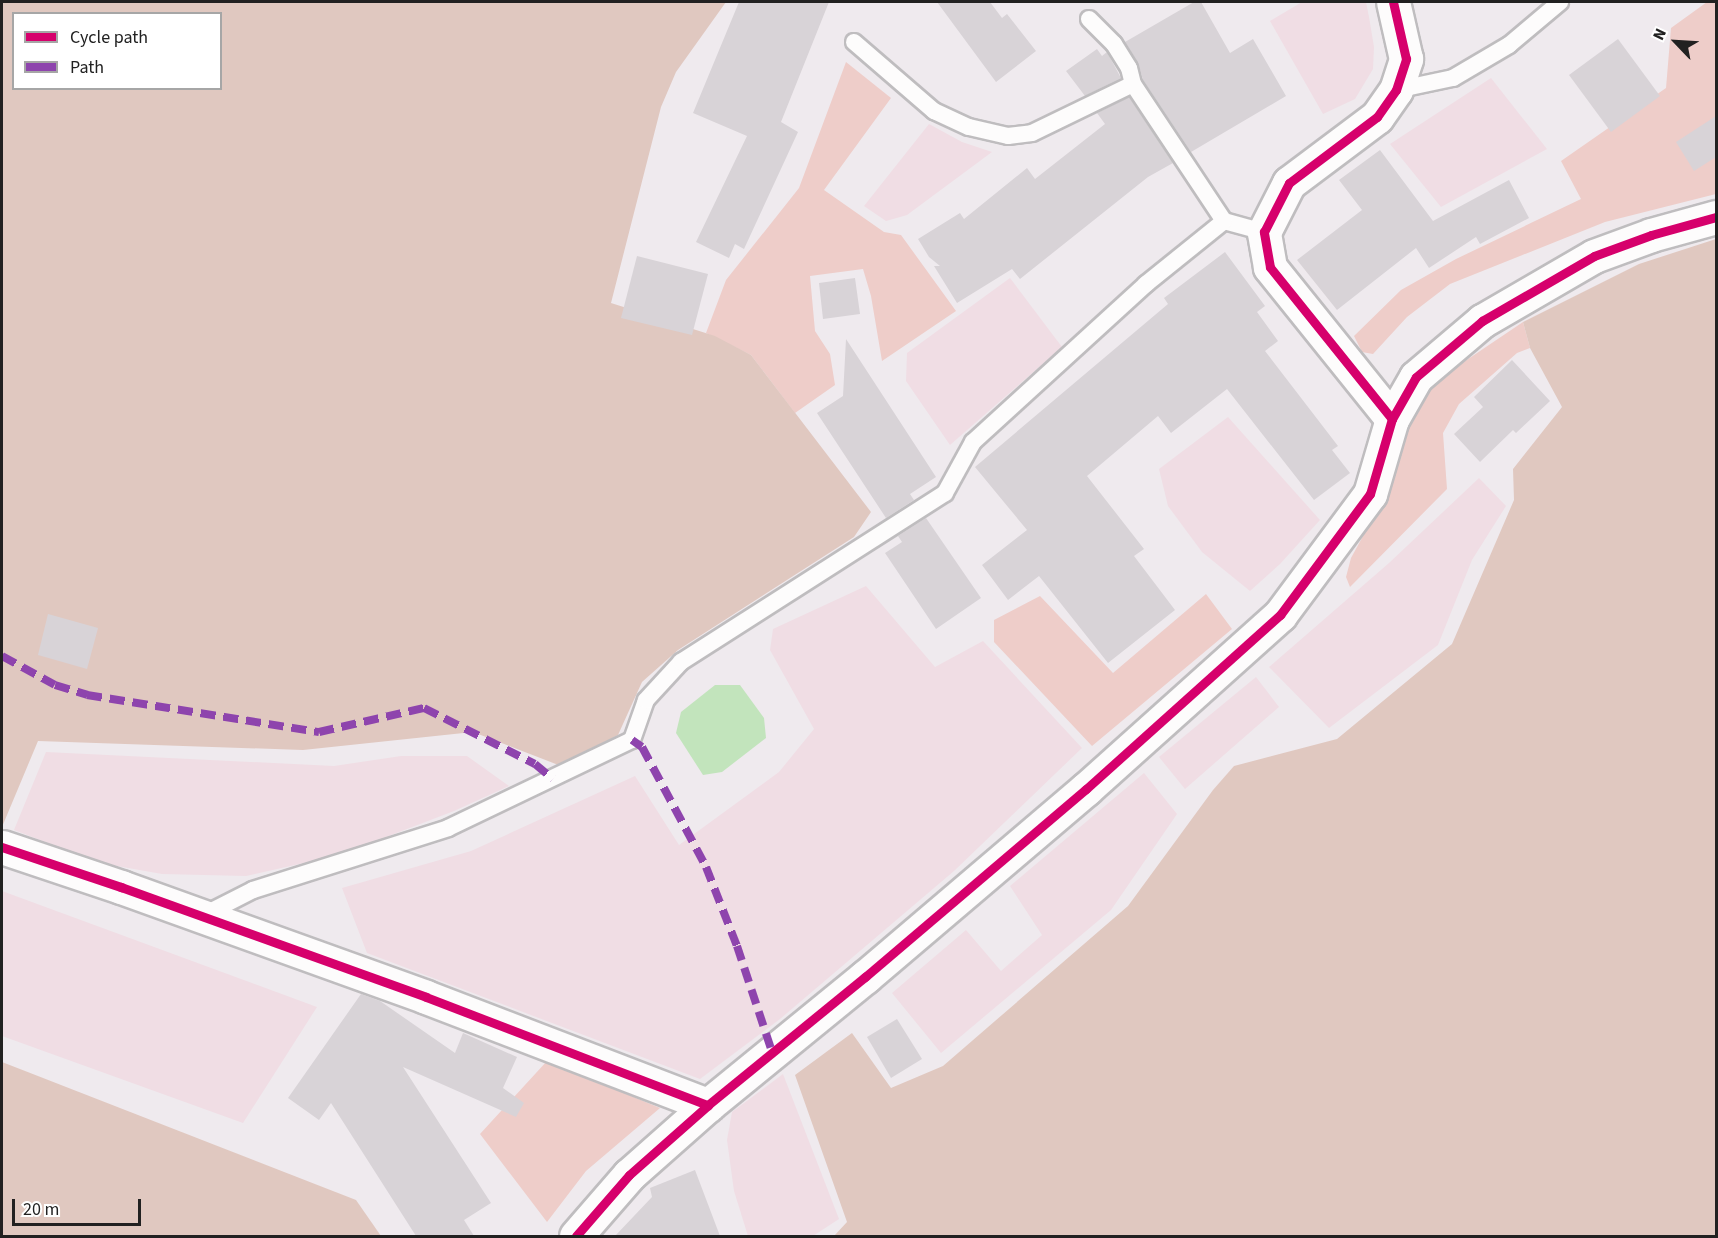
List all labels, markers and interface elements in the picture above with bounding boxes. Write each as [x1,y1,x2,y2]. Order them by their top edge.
legend [12,12,222,90]
north arrow [1646,12,1706,72]
text: Cycle path [70,25,148,50]
text: N [1647,25,1672,44]
text: Path [70,55,104,80]
scale bar [15,1187,144,1225]
text: 20 m [23,1197,59,1222]

